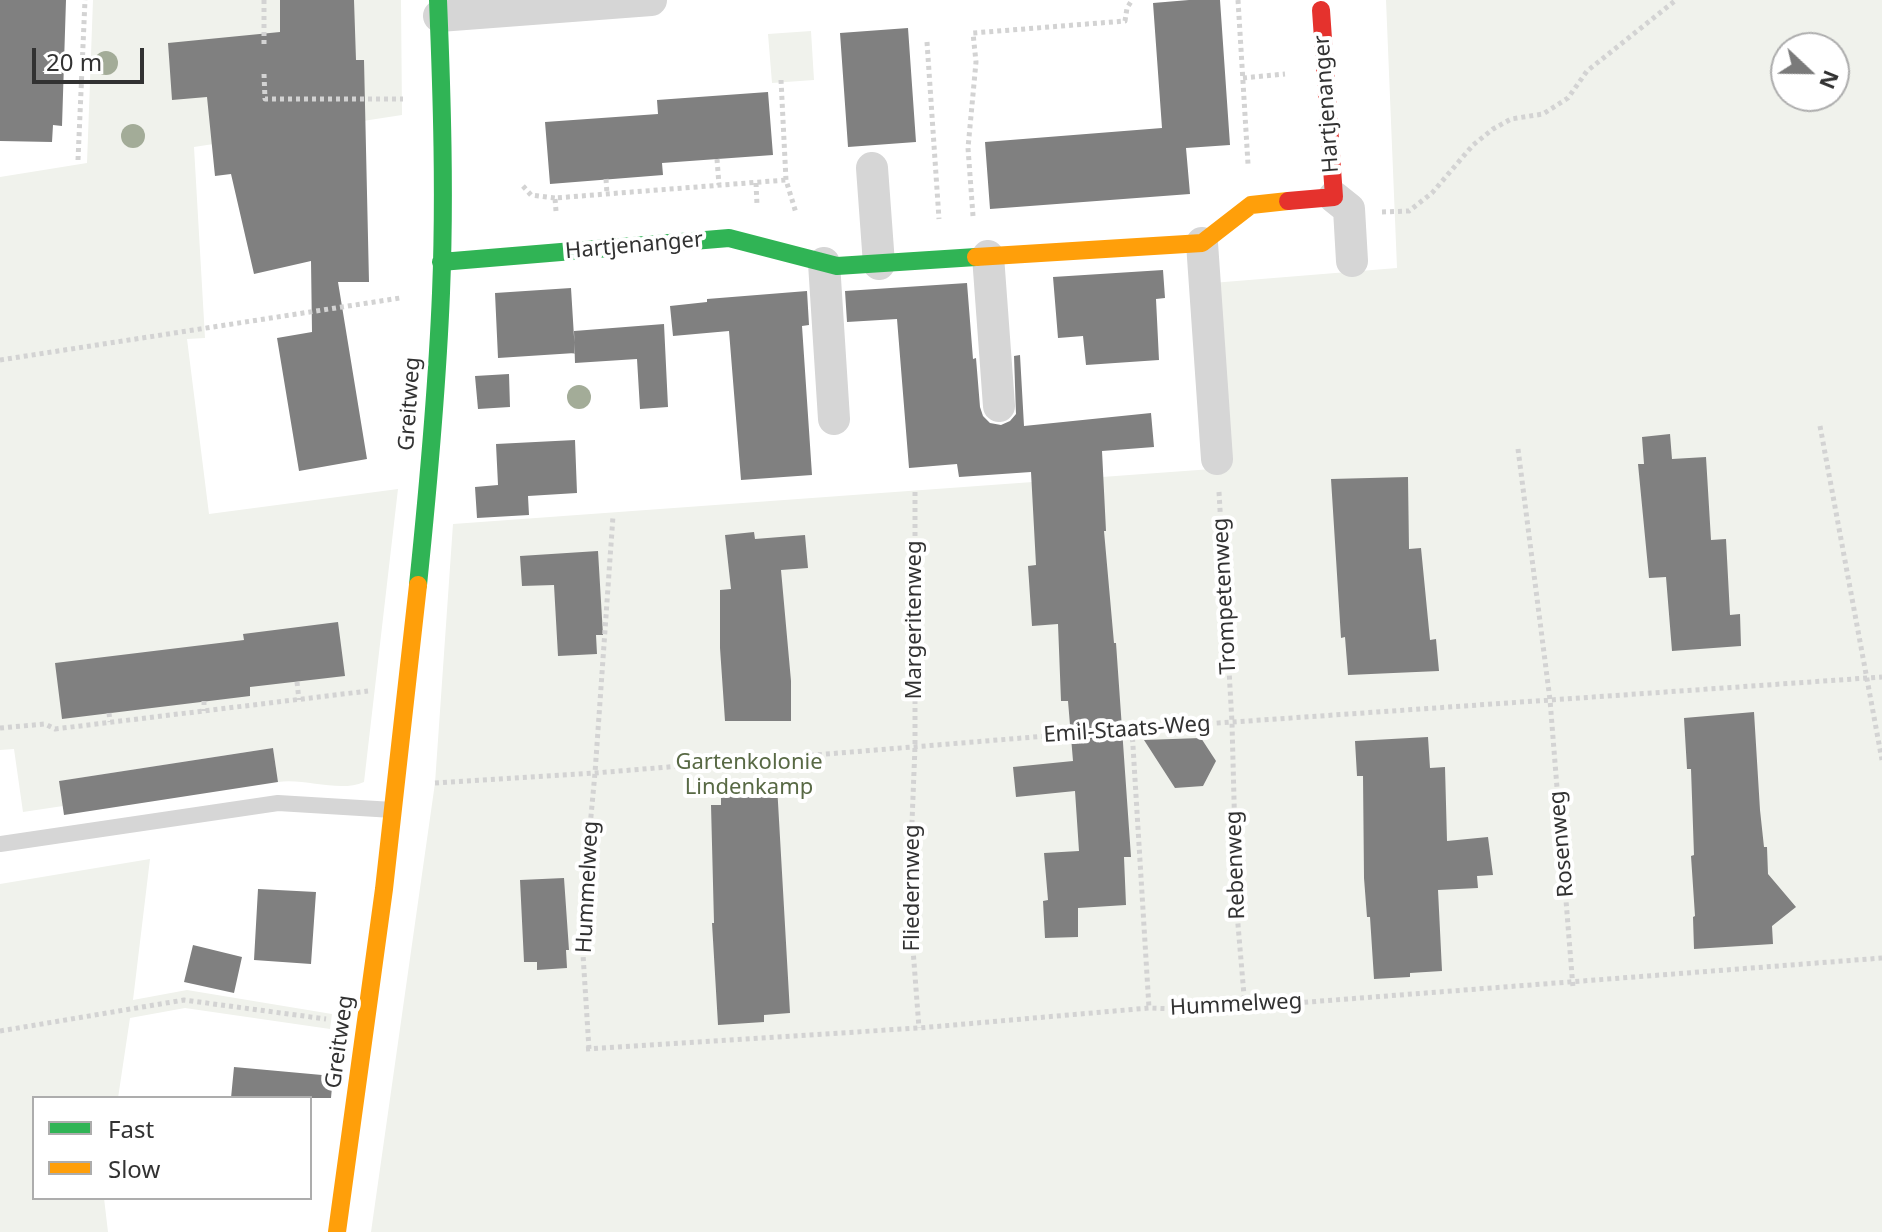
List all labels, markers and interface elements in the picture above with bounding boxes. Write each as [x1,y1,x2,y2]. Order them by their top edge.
scale bar [36,32,148,82]
north arrow [1770,32,1850,112]
street label: Hartjenanger [1309,34,1345,174]
text: 20 m [46,45,102,78]
text: N [1813,66,1848,94]
street label: Hartjenanger [564,227,704,265]
street label: Greitweg [394,356,426,452]
street label: Trompetenweg [1208,517,1242,675]
street label: Margeritenweg [902,540,928,700]
street label: Emil-Staats-Weg [1043,711,1211,749]
park label: Gartenkolonie Lindenkamp [675,750,823,802]
street label: Rosenweg [1544,790,1580,898]
street label: Rebenweg [1221,810,1251,920]
street label: Hummelweg [571,820,605,954]
street label: Fliedernweg [900,824,926,952]
street label: Hummelweg [1169,988,1303,1022]
street label: Greitweg [320,994,360,1090]
legend [32,1096,312,1200]
text: Fast [108,1112,154,1145]
text: Slow [108,1152,160,1185]

